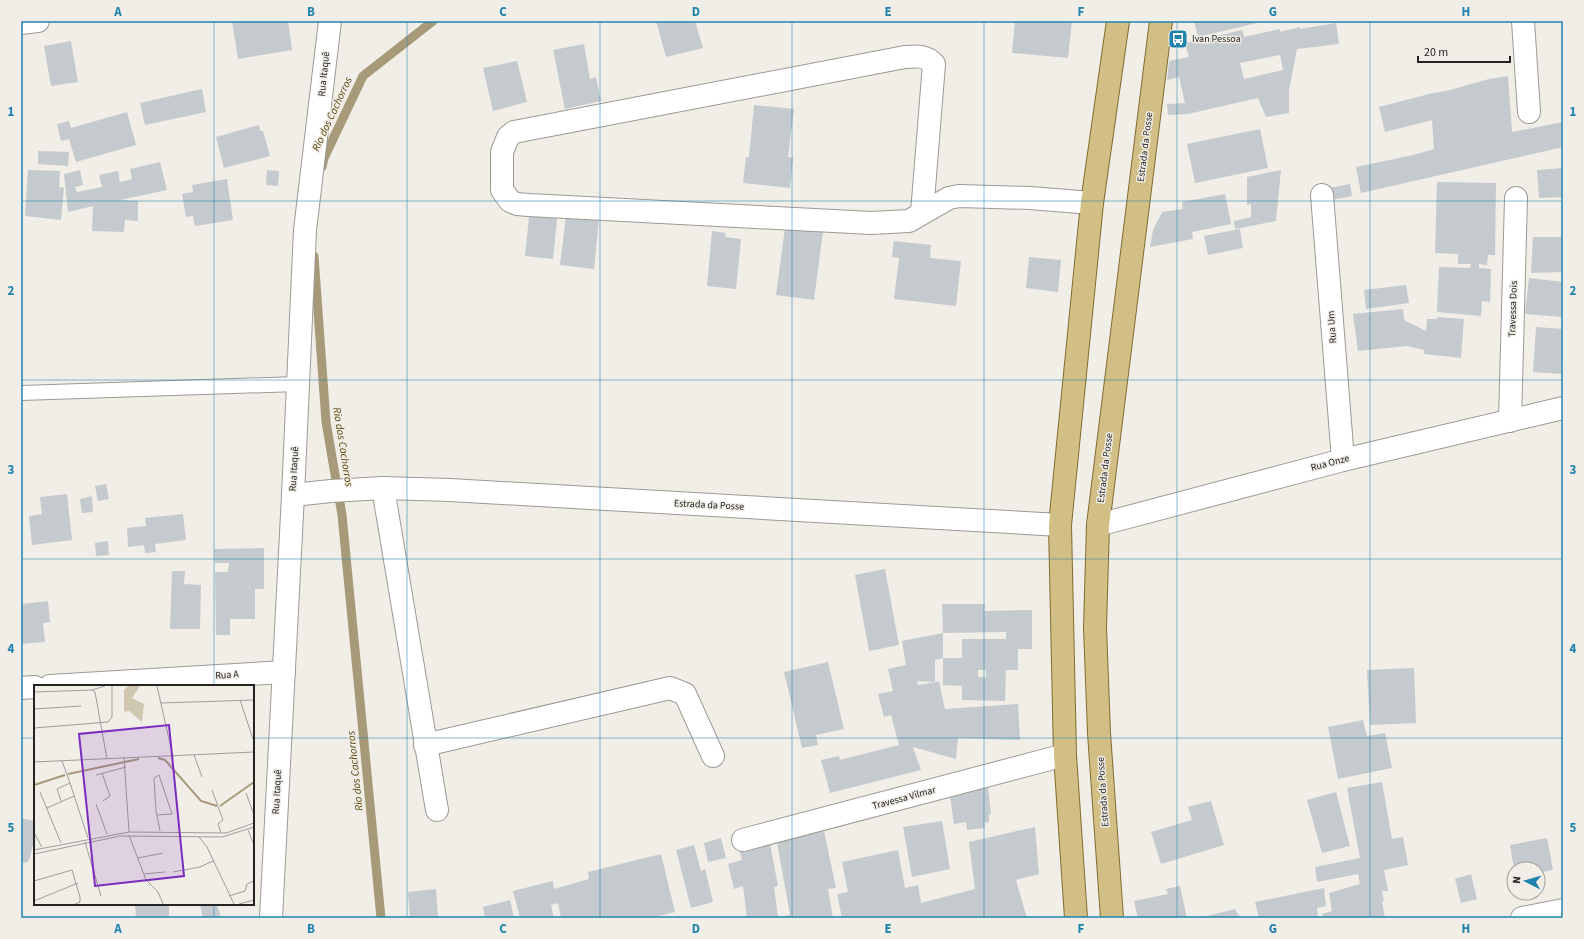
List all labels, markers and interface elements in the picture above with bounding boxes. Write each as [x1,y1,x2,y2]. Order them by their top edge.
text: A [113,3,122,21]
text: B [307,3,315,21]
text: C [499,3,507,21]
text: D [692,3,700,21]
text: E [884,3,892,21]
text: F [1078,3,1085,21]
text: G [1269,3,1277,21]
text: H [1462,3,1470,21]
bus stop icon: Ivan Pessoa [1167,28,1189,50]
place label: Ivan Pessoa [1192,32,1241,46]
scale bar [1418,38,1510,64]
text: 20 m [1424,44,1448,61]
street label: Rua Itaquê [315,51,333,97]
water label: Rio dos Cachorros [308,74,356,154]
text: 1 [8,103,15,121]
text: 1 [1570,103,1577,121]
street label: Estrada da Posse [1134,111,1156,183]
street label: Travessa Dois [1505,281,1521,337]
text: 2 [8,282,15,300]
text: 2 [1570,282,1577,300]
street label: Rua Um [1324,310,1340,344]
water label: Rio dos Cachorros [329,406,357,488]
street label: Estrada da Posse [1094,432,1116,504]
street label: Rua Itaquê [286,446,302,492]
street label: Rua Onze [1309,451,1351,475]
text: 3 [8,461,15,479]
text: 3 [1570,461,1577,479]
street label: Estrada da Posse [674,496,744,514]
text: 4 [8,640,15,658]
text: 4 [1570,640,1577,658]
street label: Rua A [215,667,240,683]
inset map [34,685,254,905]
water label: Rio dos Cachorros [343,730,367,812]
street label: Estrada da Posse [1094,756,1112,828]
street label: Rua Itaquê [269,769,285,815]
street label: Travessa Vilmar [871,783,938,813]
text: 5 [8,819,15,837]
text: 5 [1570,819,1577,837]
north arrow [1506,861,1546,901]
text: N [1509,876,1524,884]
text: A [113,920,122,938]
text: B [307,920,315,938]
text: C [499,920,507,938]
text: D [692,920,700,938]
text: E [884,920,892,938]
text: F [1078,920,1085,938]
text: G [1269,920,1277,938]
text: H [1462,920,1470,938]

